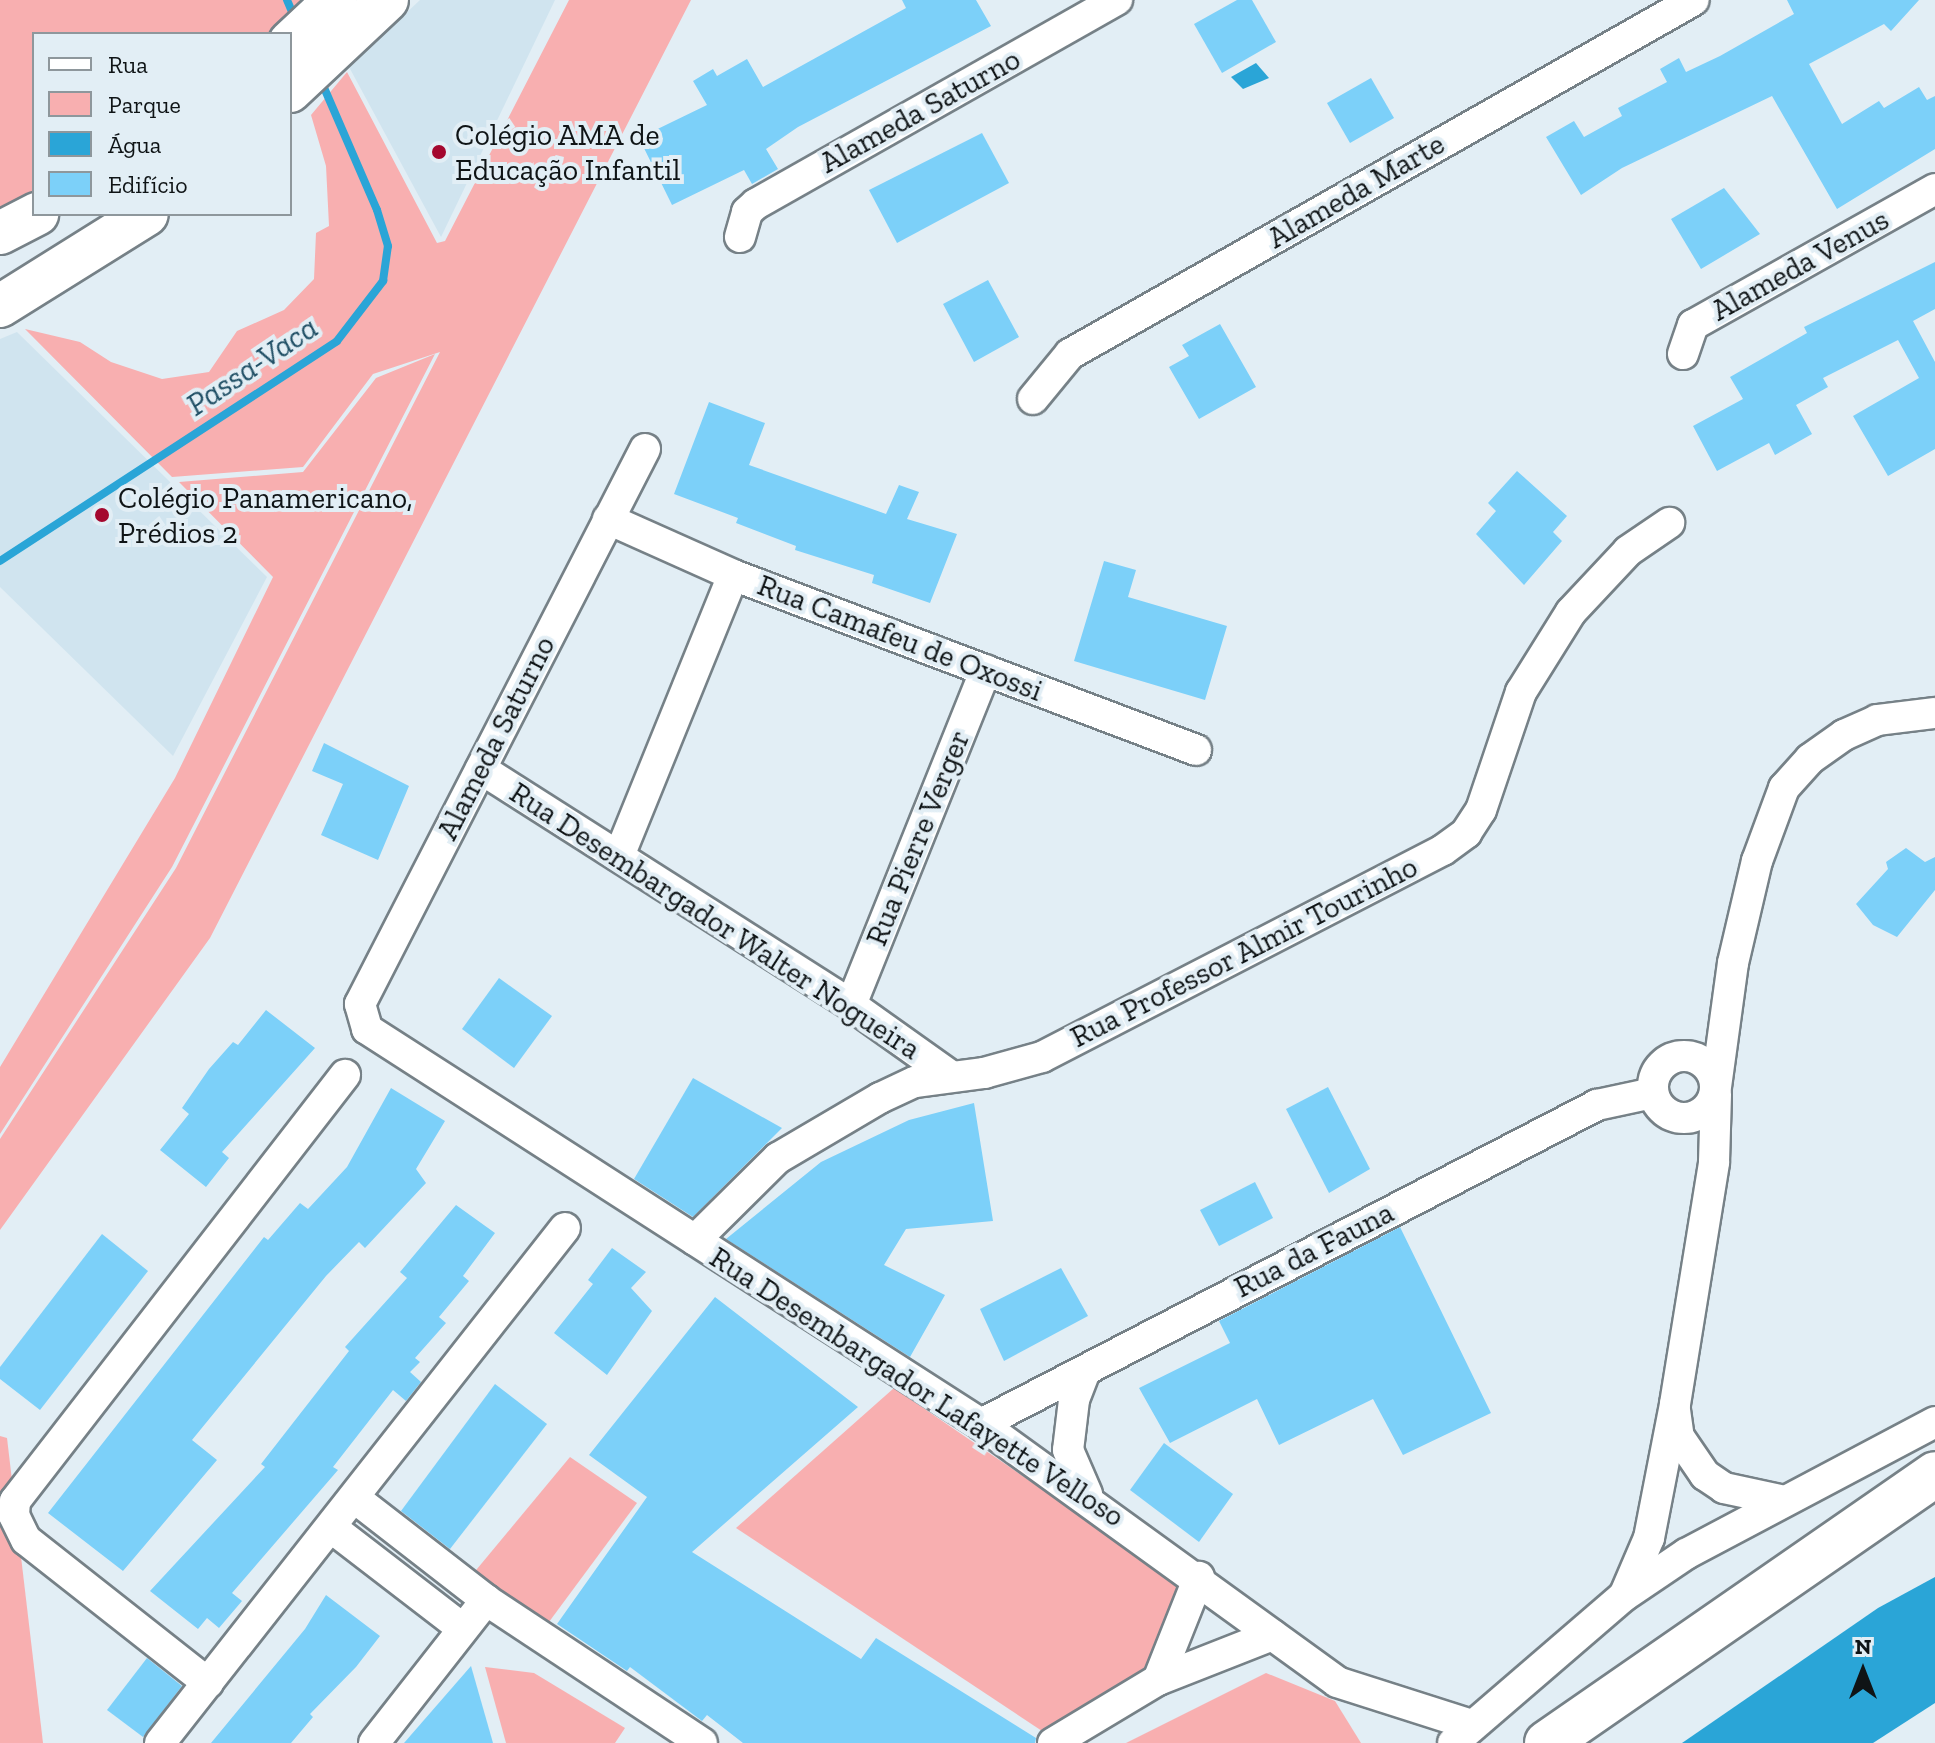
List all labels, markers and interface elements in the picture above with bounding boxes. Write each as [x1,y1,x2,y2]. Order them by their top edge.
legend [32,32,292,216]
street label: Alameda Saturno [814,41,1026,181]
text: Rua [108,50,148,79]
text: Parque [108,90,181,119]
place label: Colégio AMA de Educação Infantil [455,117,680,188]
street label: Alameda Marte [1261,126,1451,256]
text: Água [108,130,161,159]
marker: Colégio AMA de Educação Infantil [430,143,448,161]
text: Edifício [108,170,188,199]
street label: Alameda Venus [1705,201,1895,329]
water label: Passa-Vaca [179,308,325,424]
place label: Colégio Panamericano, Prédios 2 [118,480,413,550]
marker: Colégio Panamericano, Prédios 2 [93,506,111,524]
street label: Rua Camafeu de Oxossi [753,567,1047,709]
street label: Alameda Saturno [429,630,563,846]
street label: Rua Pierre Verger [858,725,978,951]
street label: Rua Desembargador Walter Nogueira [502,774,928,1068]
street label: Rua Professor Almir Tourinho [1064,848,1424,1056]
street label: Rua da Fauna [1228,1195,1400,1305]
street label: Rua Desembargador Lafayette Velloso [702,1239,1132,1535]
north arrow [1823,1631,1903,1711]
text: N [1855,1633,1871,1660]

